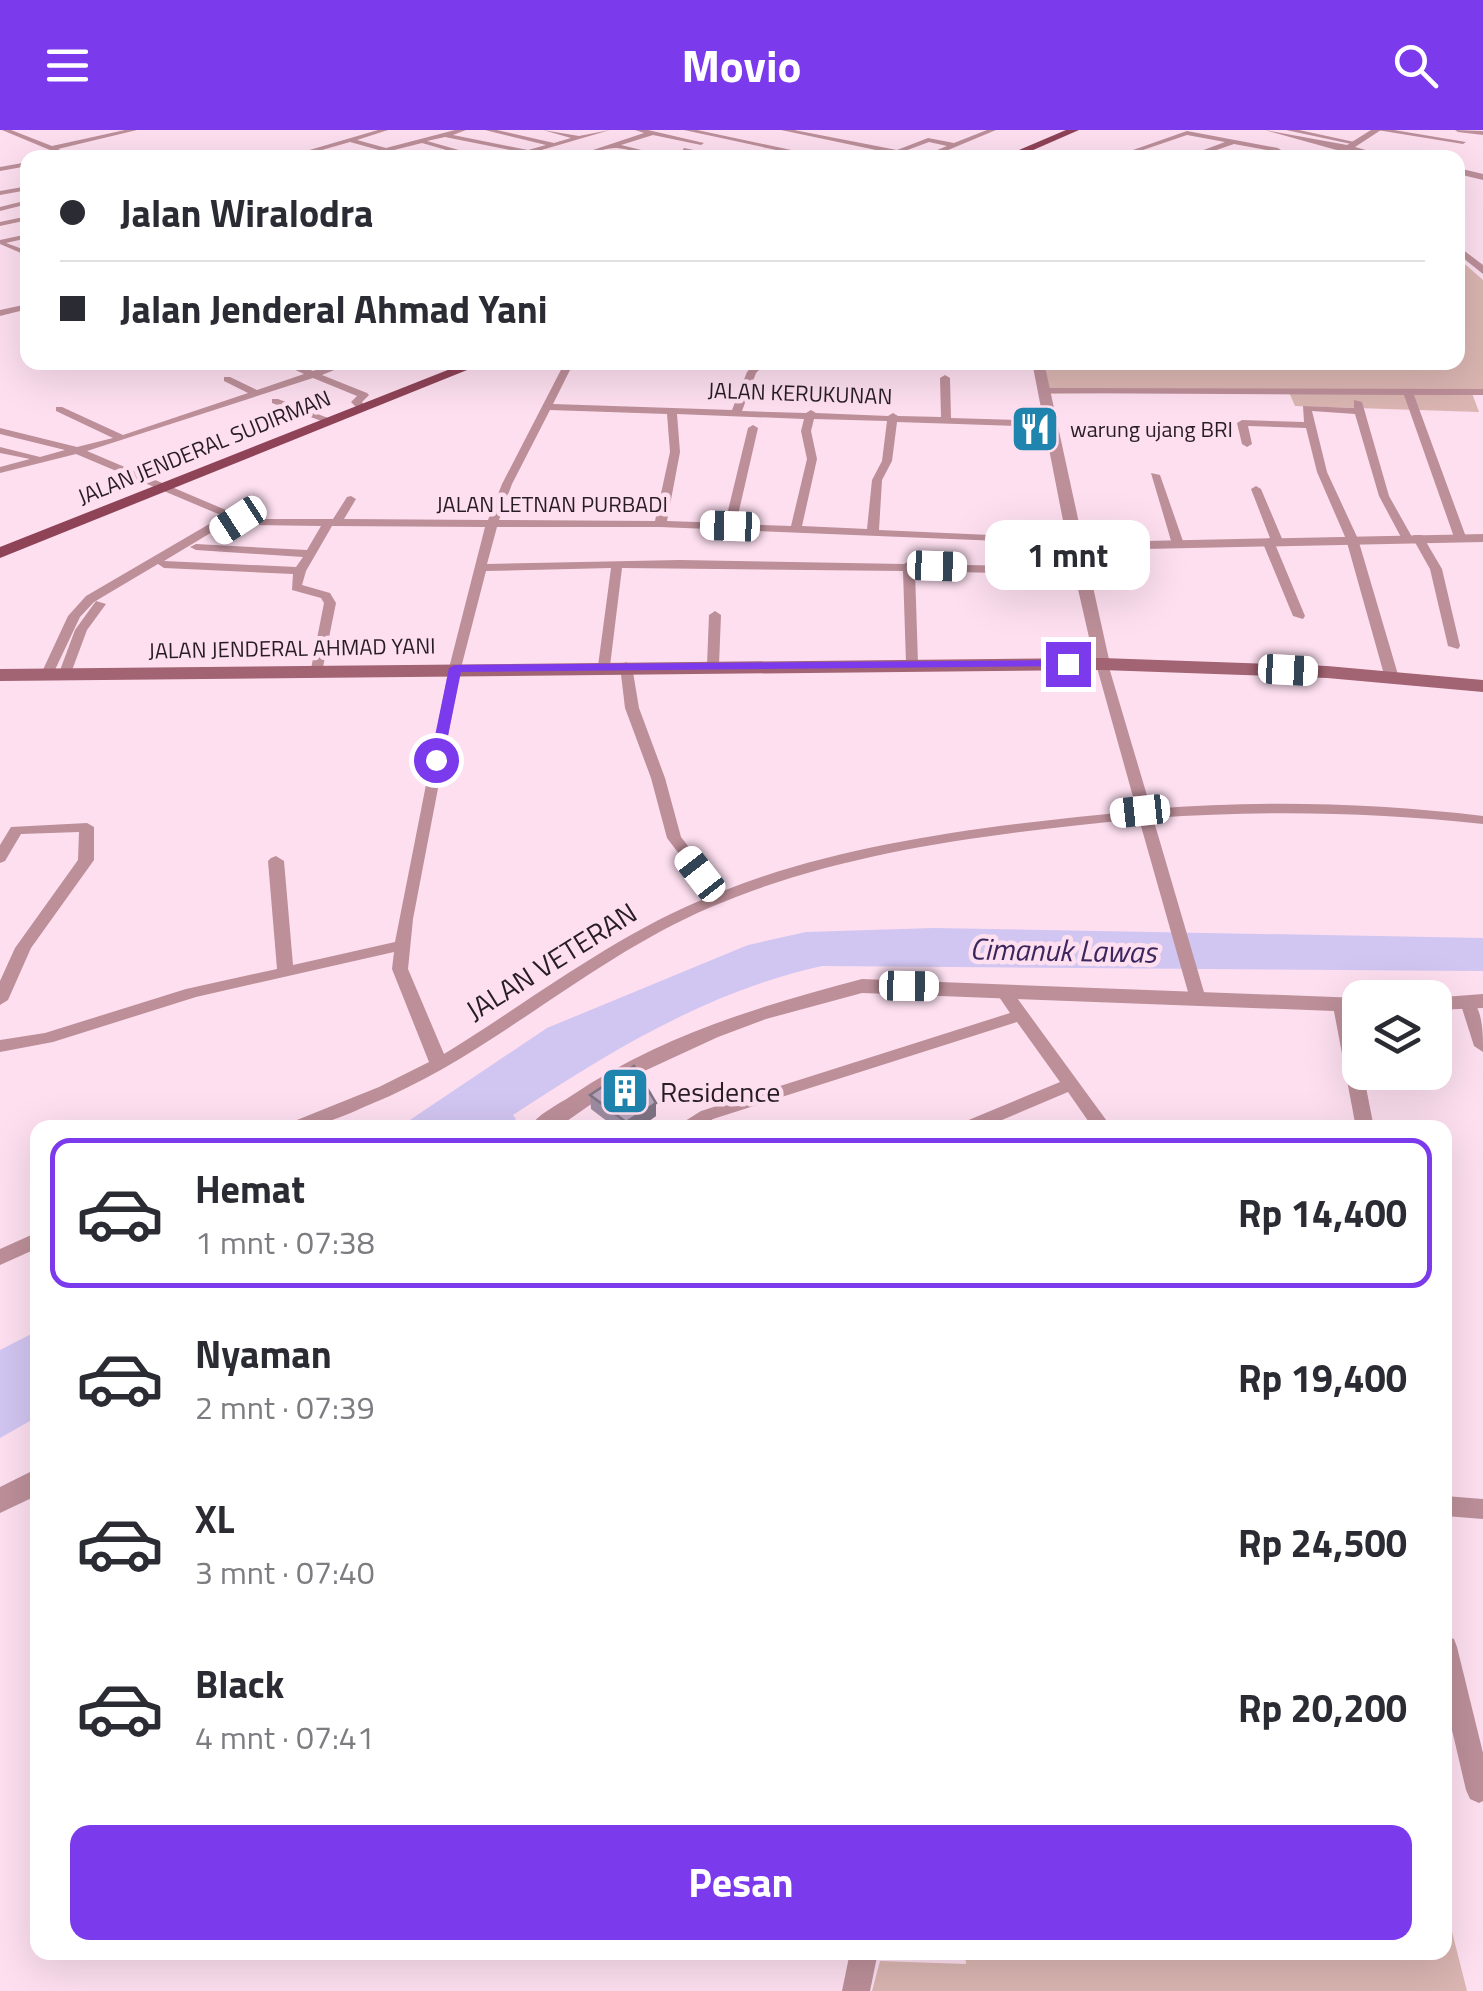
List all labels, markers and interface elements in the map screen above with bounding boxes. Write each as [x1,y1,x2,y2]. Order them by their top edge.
text: Movio [682,31,801,99]
icon: menu [40,38,95,93]
icon: search [1388,38,1443,93]
text: Jalan Wiralodra [120,184,374,242]
text: Jalan Jenderal Ahmad Yani [120,280,547,338]
street label: JALAN KERUKUNAN [707,373,893,413]
street label: JALAN JENDERAL SUDIRMAN [72,381,336,513]
restaurant icon: warung ujang BRI [1009,403,1061,455]
place label: warung ujang BRI [1070,412,1233,446]
street label: JALAN LETNAN PURBADI [436,487,668,521]
car [205,491,271,549]
car [699,510,761,542]
callout: 1 mnt [986,519,1150,589]
text: 1 mnt [1027,531,1108,579]
car [906,550,968,582]
street label: JALAN JENDERAL AHMAD YANI [148,628,436,668]
route end [1046,642,1091,687]
car [1257,653,1319,687]
route start [414,738,459,783]
car [1109,793,1171,829]
car [670,841,730,907]
street label: JALAN VETERAN [457,891,645,1031]
water label: Cimanuk Lawas [969,925,1159,975]
car [879,970,939,1002]
map controls [1342,980,1452,1090]
button: layers [1342,980,1452,1090]
building icon: Residence [599,1065,651,1117]
place label: Residence [660,1070,780,1113]
text: Hemat [195,1160,305,1218]
icon: car [75,1168,165,1258]
text: Rp 14,400 [1238,1184,1407,1242]
text: 1 mnt · 07:38 [195,1218,375,1266]
text: Nyaman [195,1325,332,1383]
icon: car [75,1333,165,1423]
text: Rp 19,400 [1238,1349,1407,1407]
text: 2 mnt · 07:39 [195,1383,375,1431]
text: XL [195,1490,235,1548]
icon: car [75,1498,165,1588]
text: Rp 24,500 [1238,1514,1407,1572]
text: 3 mnt · 07:40 [195,1548,375,1596]
text: Black [195,1655,284,1713]
icon: car [75,1663,165,1753]
text: Rp 20,200 [1238,1679,1407,1737]
text: 4 mnt · 07:41 [195,1713,375,1761]
button: Pesan [70,1825,1412,1940]

